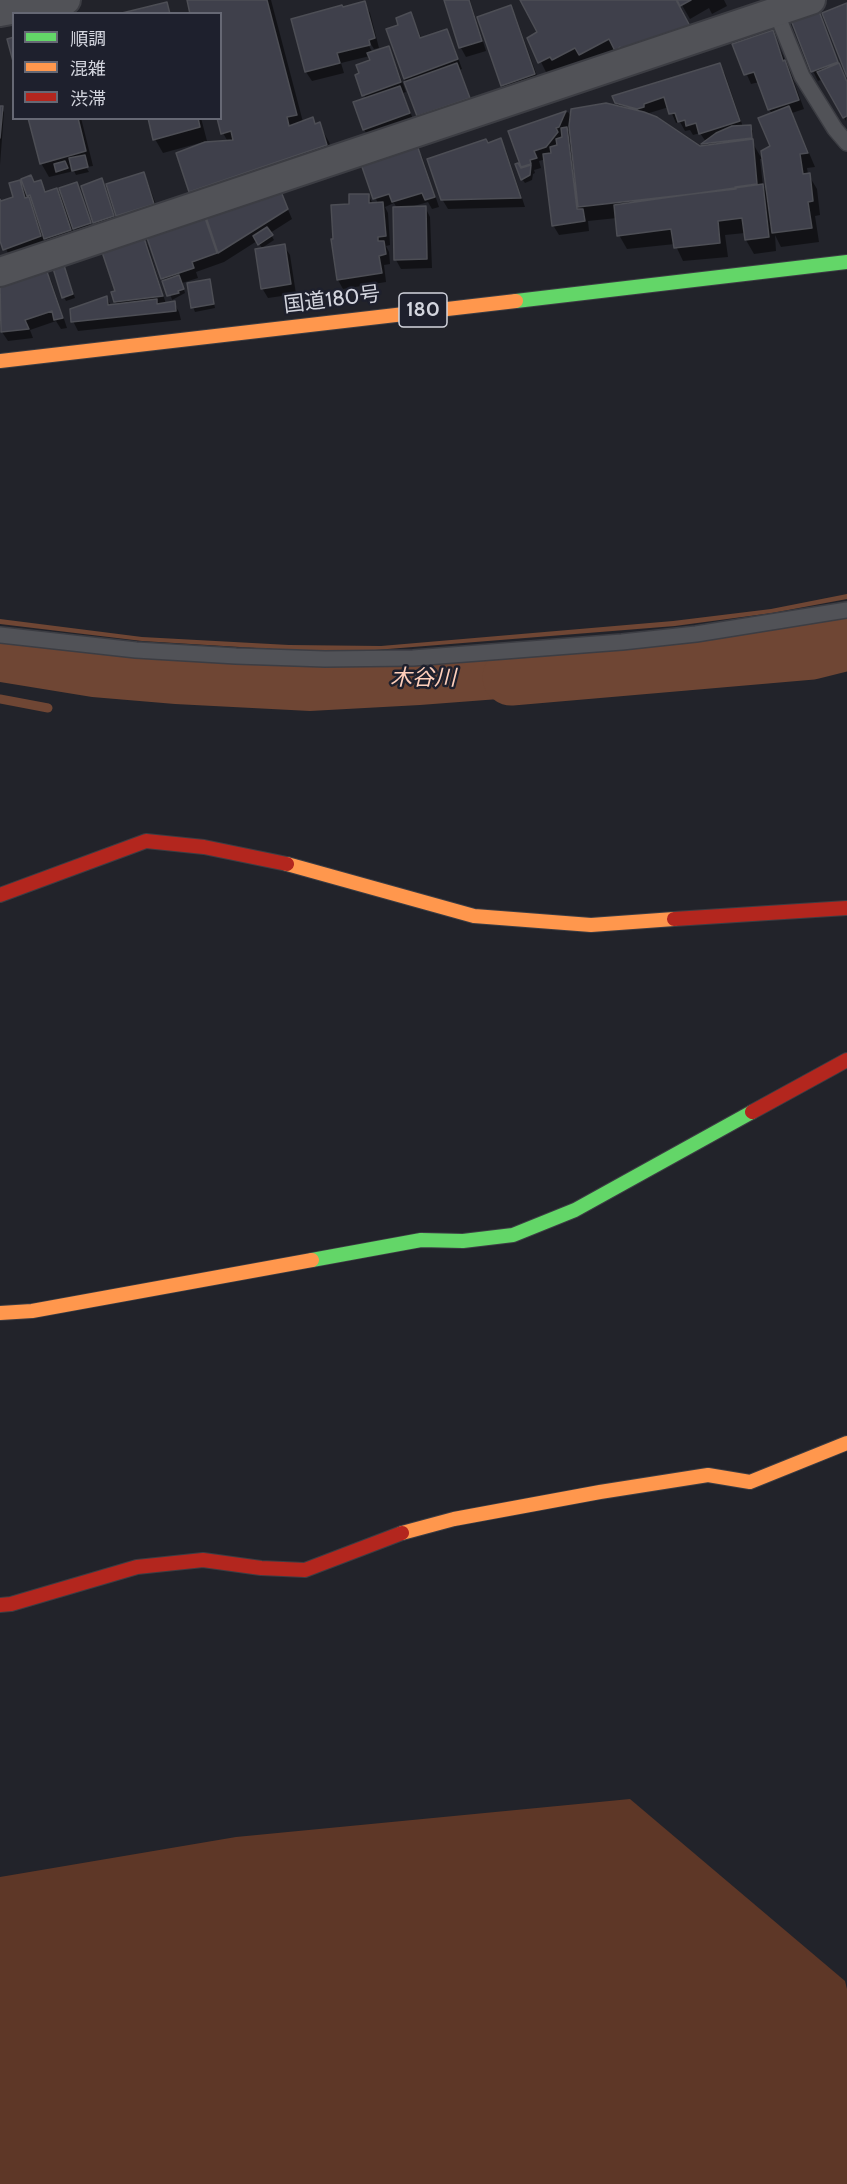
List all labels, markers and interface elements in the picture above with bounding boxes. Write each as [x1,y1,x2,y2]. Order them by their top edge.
legend [12,12,222,120]
text: 順調 [70,28,106,50]
text: 混雑 [70,58,106,80]
text: 渋滞 [70,88,106,110]
street label: 国道180号 [282,282,382,318]
road number: 180 [399,293,447,327]
water label: 木谷川 [390,666,456,692]

